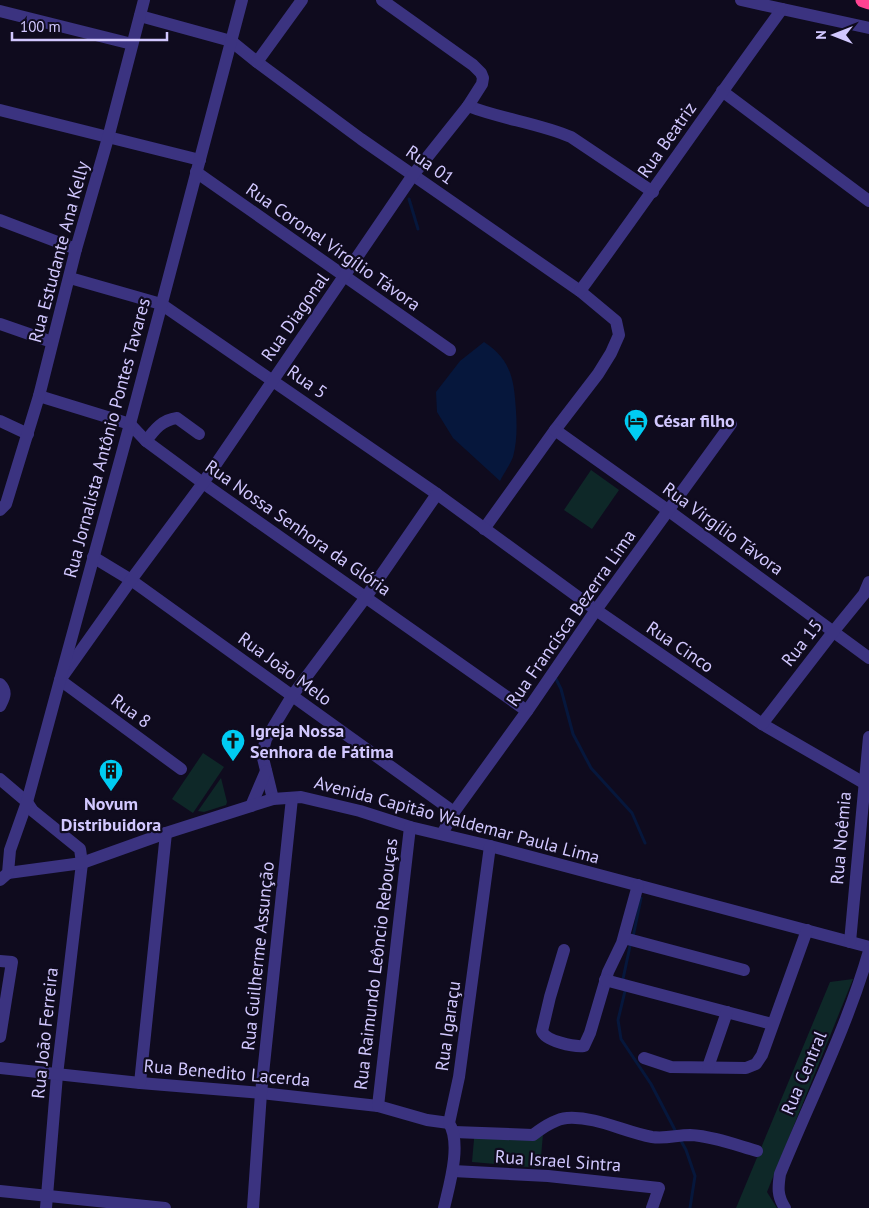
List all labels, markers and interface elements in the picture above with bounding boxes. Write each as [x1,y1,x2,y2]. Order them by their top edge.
scale bar [12,10,168,42]
north arrow [809,10,859,60]
text: 100 m [20,17,61,36]
text: N [812,30,830,40]
street label: Rua Beatriz [632,97,701,182]
street label: Rua 01 [402,140,459,189]
street label: Rua Estudante Ana Kelly [23,158,94,345]
street label: Rua Coronel Virgílio Távora [242,178,425,316]
street label: Rua Diagonal [256,267,334,365]
street label: Rua Jornalista Antônio Pontes Tavares [58,295,155,580]
street label: Rua 5 [283,360,332,404]
hotel icon: César filho [623,408,649,442]
place label: César filho [654,409,735,432]
street label: Rua Nossa Senhora da Glória [201,455,396,601]
street label: Rua Virgílio Távora [658,477,788,580]
street label: Rua Francisca Bezerra Lima [501,525,640,711]
street label: Rua 15 [776,614,827,671]
street label: Rua Cinco [642,616,718,677]
street label: Rua João Melo [234,627,337,710]
street label: Rua 8 [107,688,156,733]
place label: Igreja Nossa Senhora de Fátima [250,719,394,763]
church icon: Igreja Nossa Senhora de Fátima [220,728,246,762]
building icon: Novum Distribuidora [98,758,124,792]
street label: Avenida Capitão Waldemar Paula Lima [312,770,602,869]
street label: Rua Noêmia [825,791,856,885]
place label: Novum Distribuidora [61,792,161,836]
street label: Rua Raimundo Leôncio Rebouças [349,837,402,1091]
street label: Rua Guilherme Assunção [236,860,279,1052]
street label: Rua João Ferreira [26,966,63,1100]
street label: Rua Igaraçu [430,979,465,1072]
street label: Rua Central [776,1027,832,1118]
street label: Rua Benedito Lacerda [143,1054,311,1091]
street label: Rua Israel Sintra [494,1145,622,1176]

